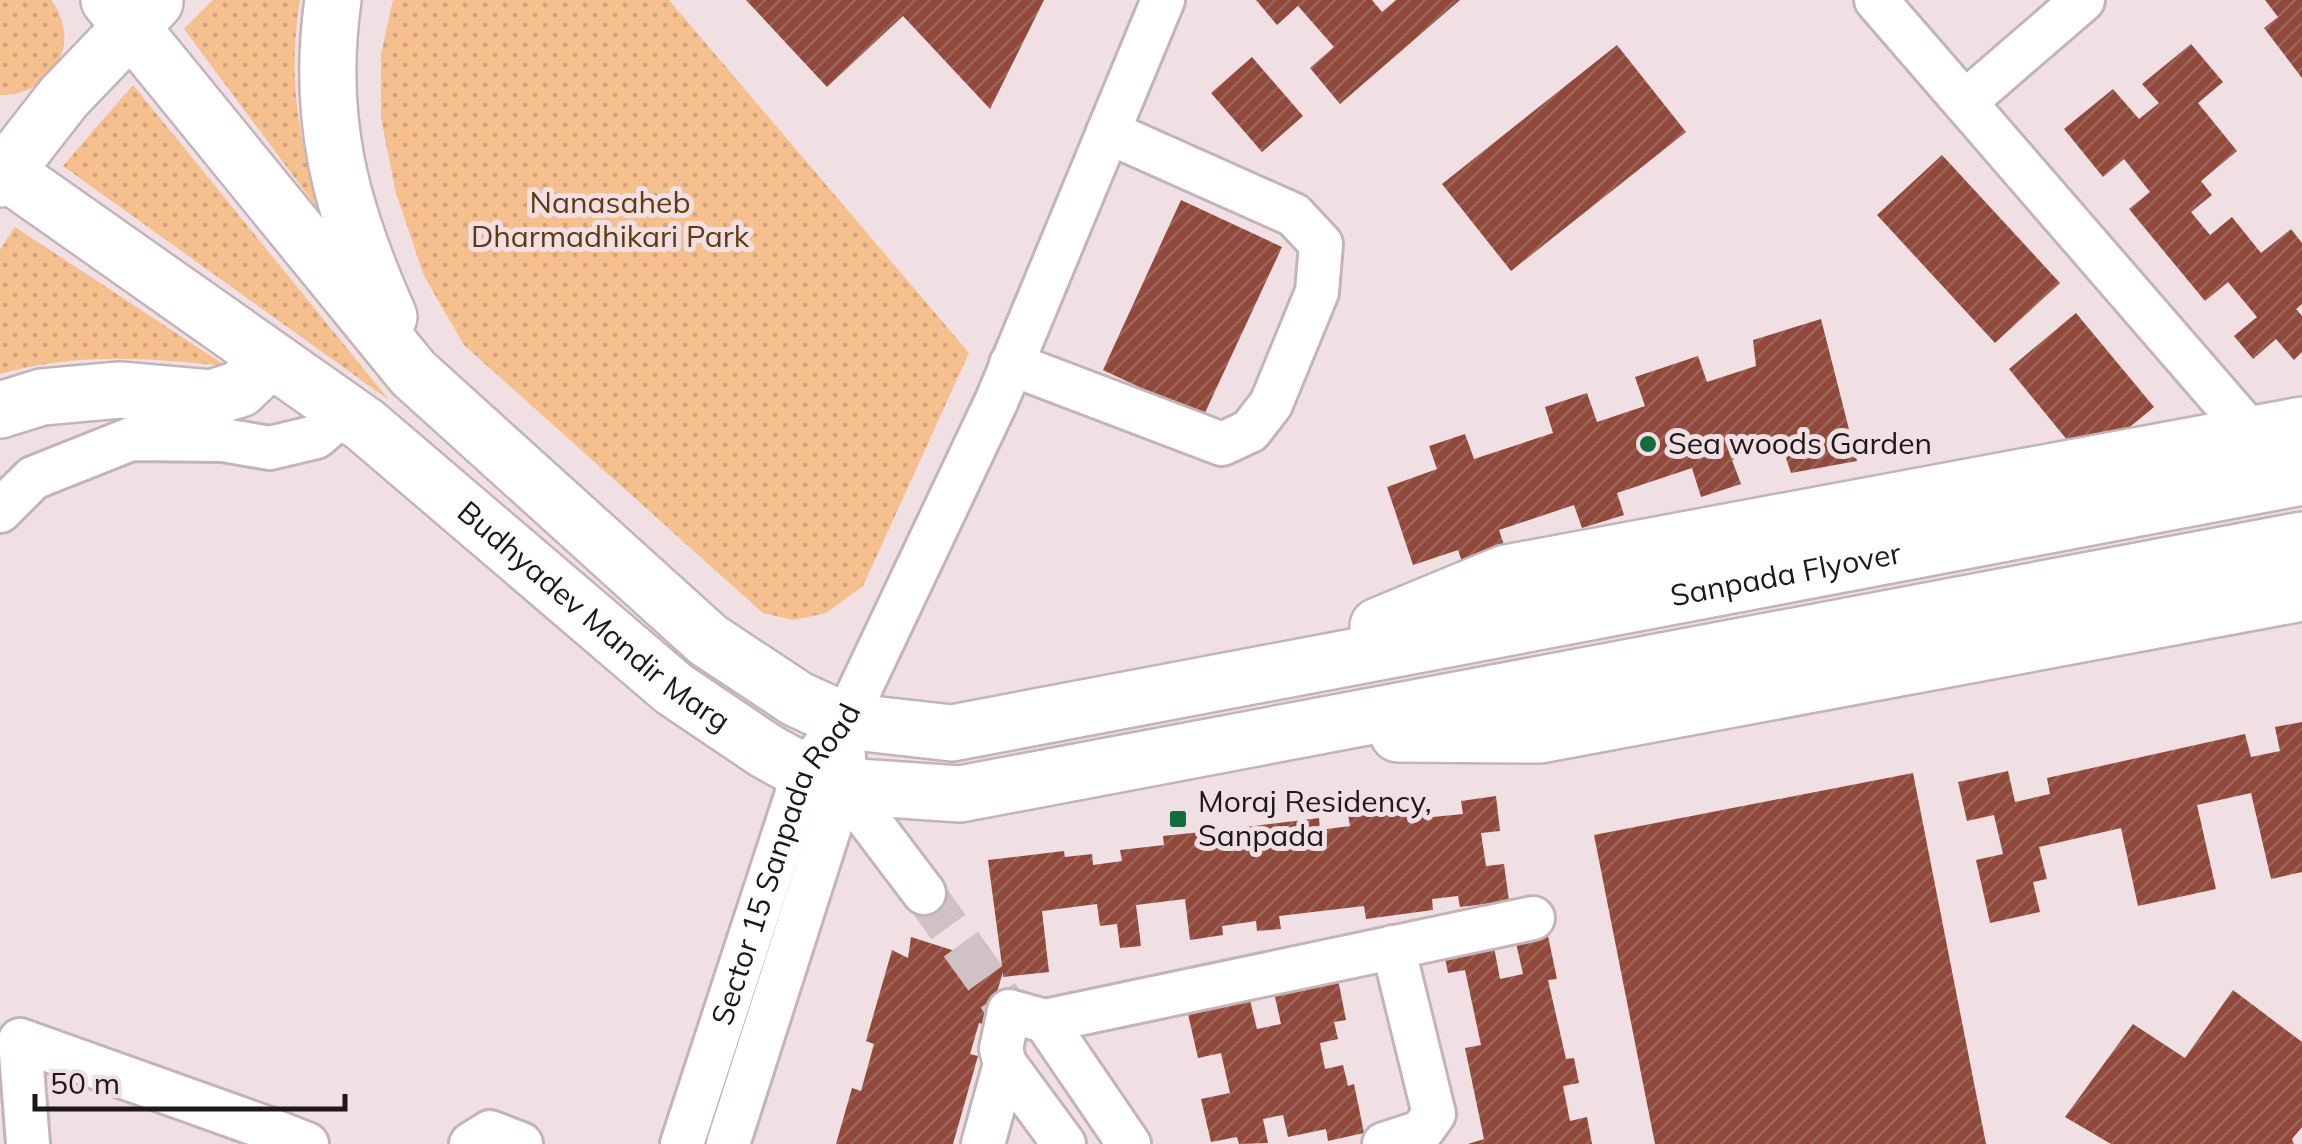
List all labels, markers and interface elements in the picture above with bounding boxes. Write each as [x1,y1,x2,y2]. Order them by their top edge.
park label: Nanasaheb Dharmadhikari Park [471,183,750,255]
place label: Sea woods Garden [1668,424,1932,462]
marker: Sea woods Garden [1637,433,1659,455]
street label: Budhyadev Mandir Marg [450,493,738,739]
street label: Sanpada Flyover [1667,533,1904,614]
street label: Sector 15 Sanpada Road [702,697,869,1030]
place label: Moraj Residency, Sanpada [1198,782,1432,854]
marker: Moraj Residency, Sanpada [1167,808,1189,830]
scale bar [35,1049,345,1111]
text: 50 m [50,1064,120,1102]

